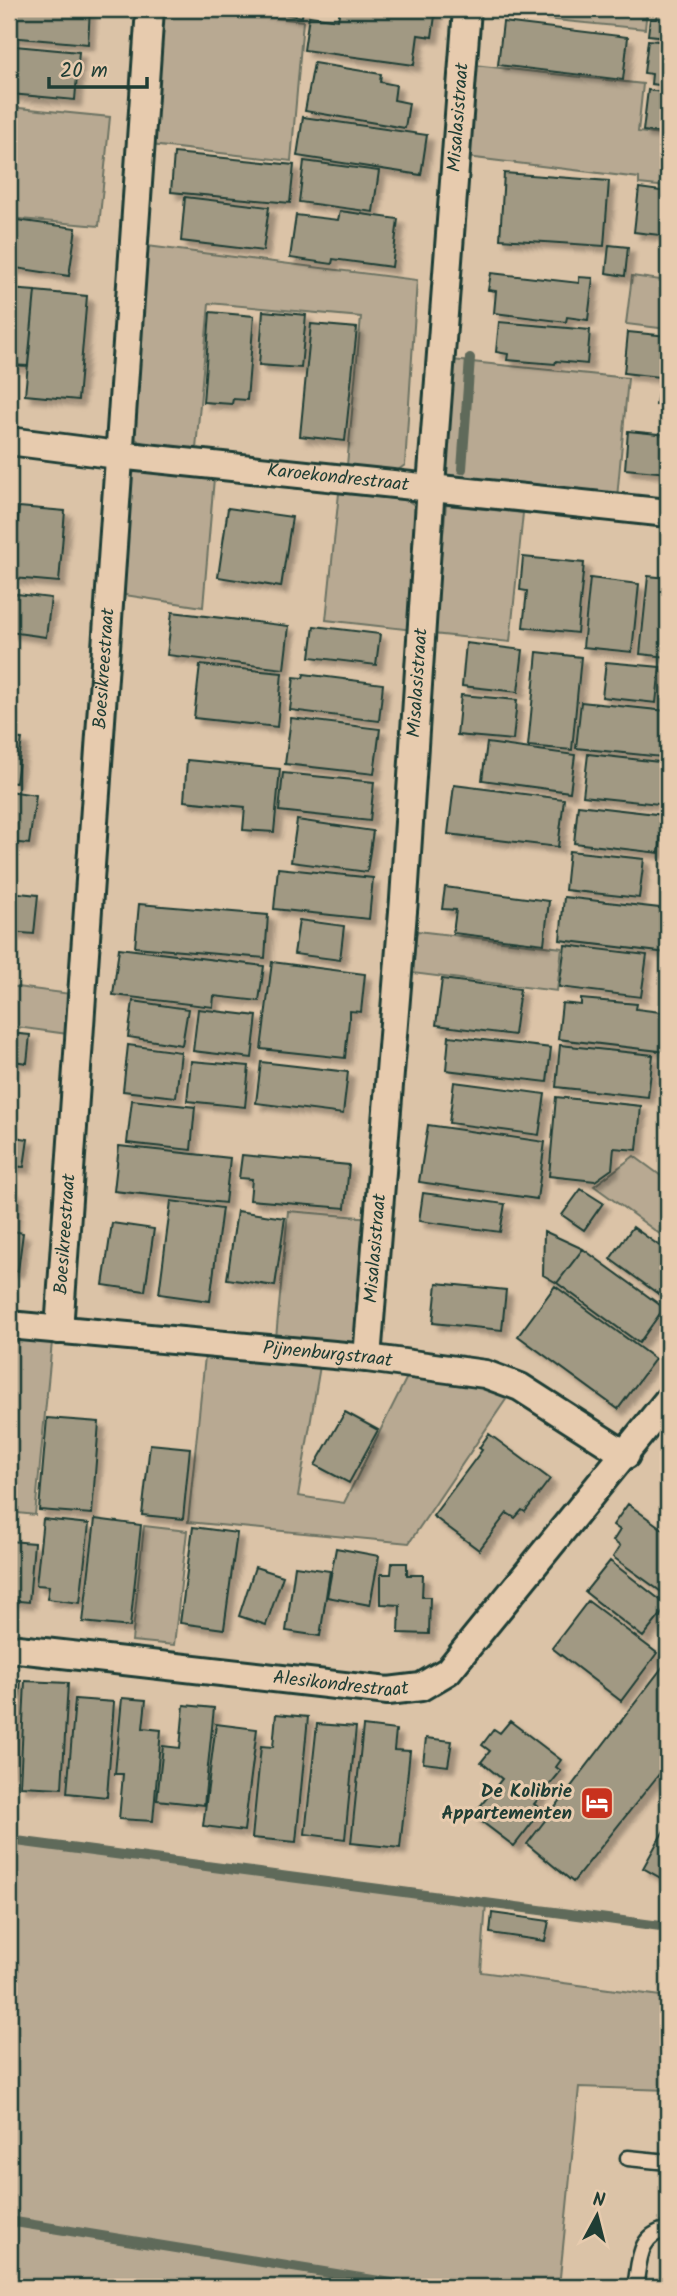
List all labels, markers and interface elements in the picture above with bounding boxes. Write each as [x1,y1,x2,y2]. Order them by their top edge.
scale bar [49,46,147,90]
text: 20 m [60,55,108,88]
street label: Misalasistraat [440,61,478,173]
street label: Karoekondrestraat [265,456,411,501]
street label: Boesikreestraat [85,606,124,730]
street label: Misalasistraat [400,627,437,739]
street label: Boesikreestraat [46,1172,85,1296]
street label: Misalasistraat [356,1192,395,1304]
street label: Pijnenburgstraat [262,1333,395,1376]
street label: Alesikondrestraat [271,1663,411,1706]
place label: De Kolibrie Appartementen [441,1777,572,1829]
hotel icon: De Kolibrie Appartementen [578,1784,616,1822]
north arrow [562,2180,632,2250]
text: N [591,2185,607,2217]

